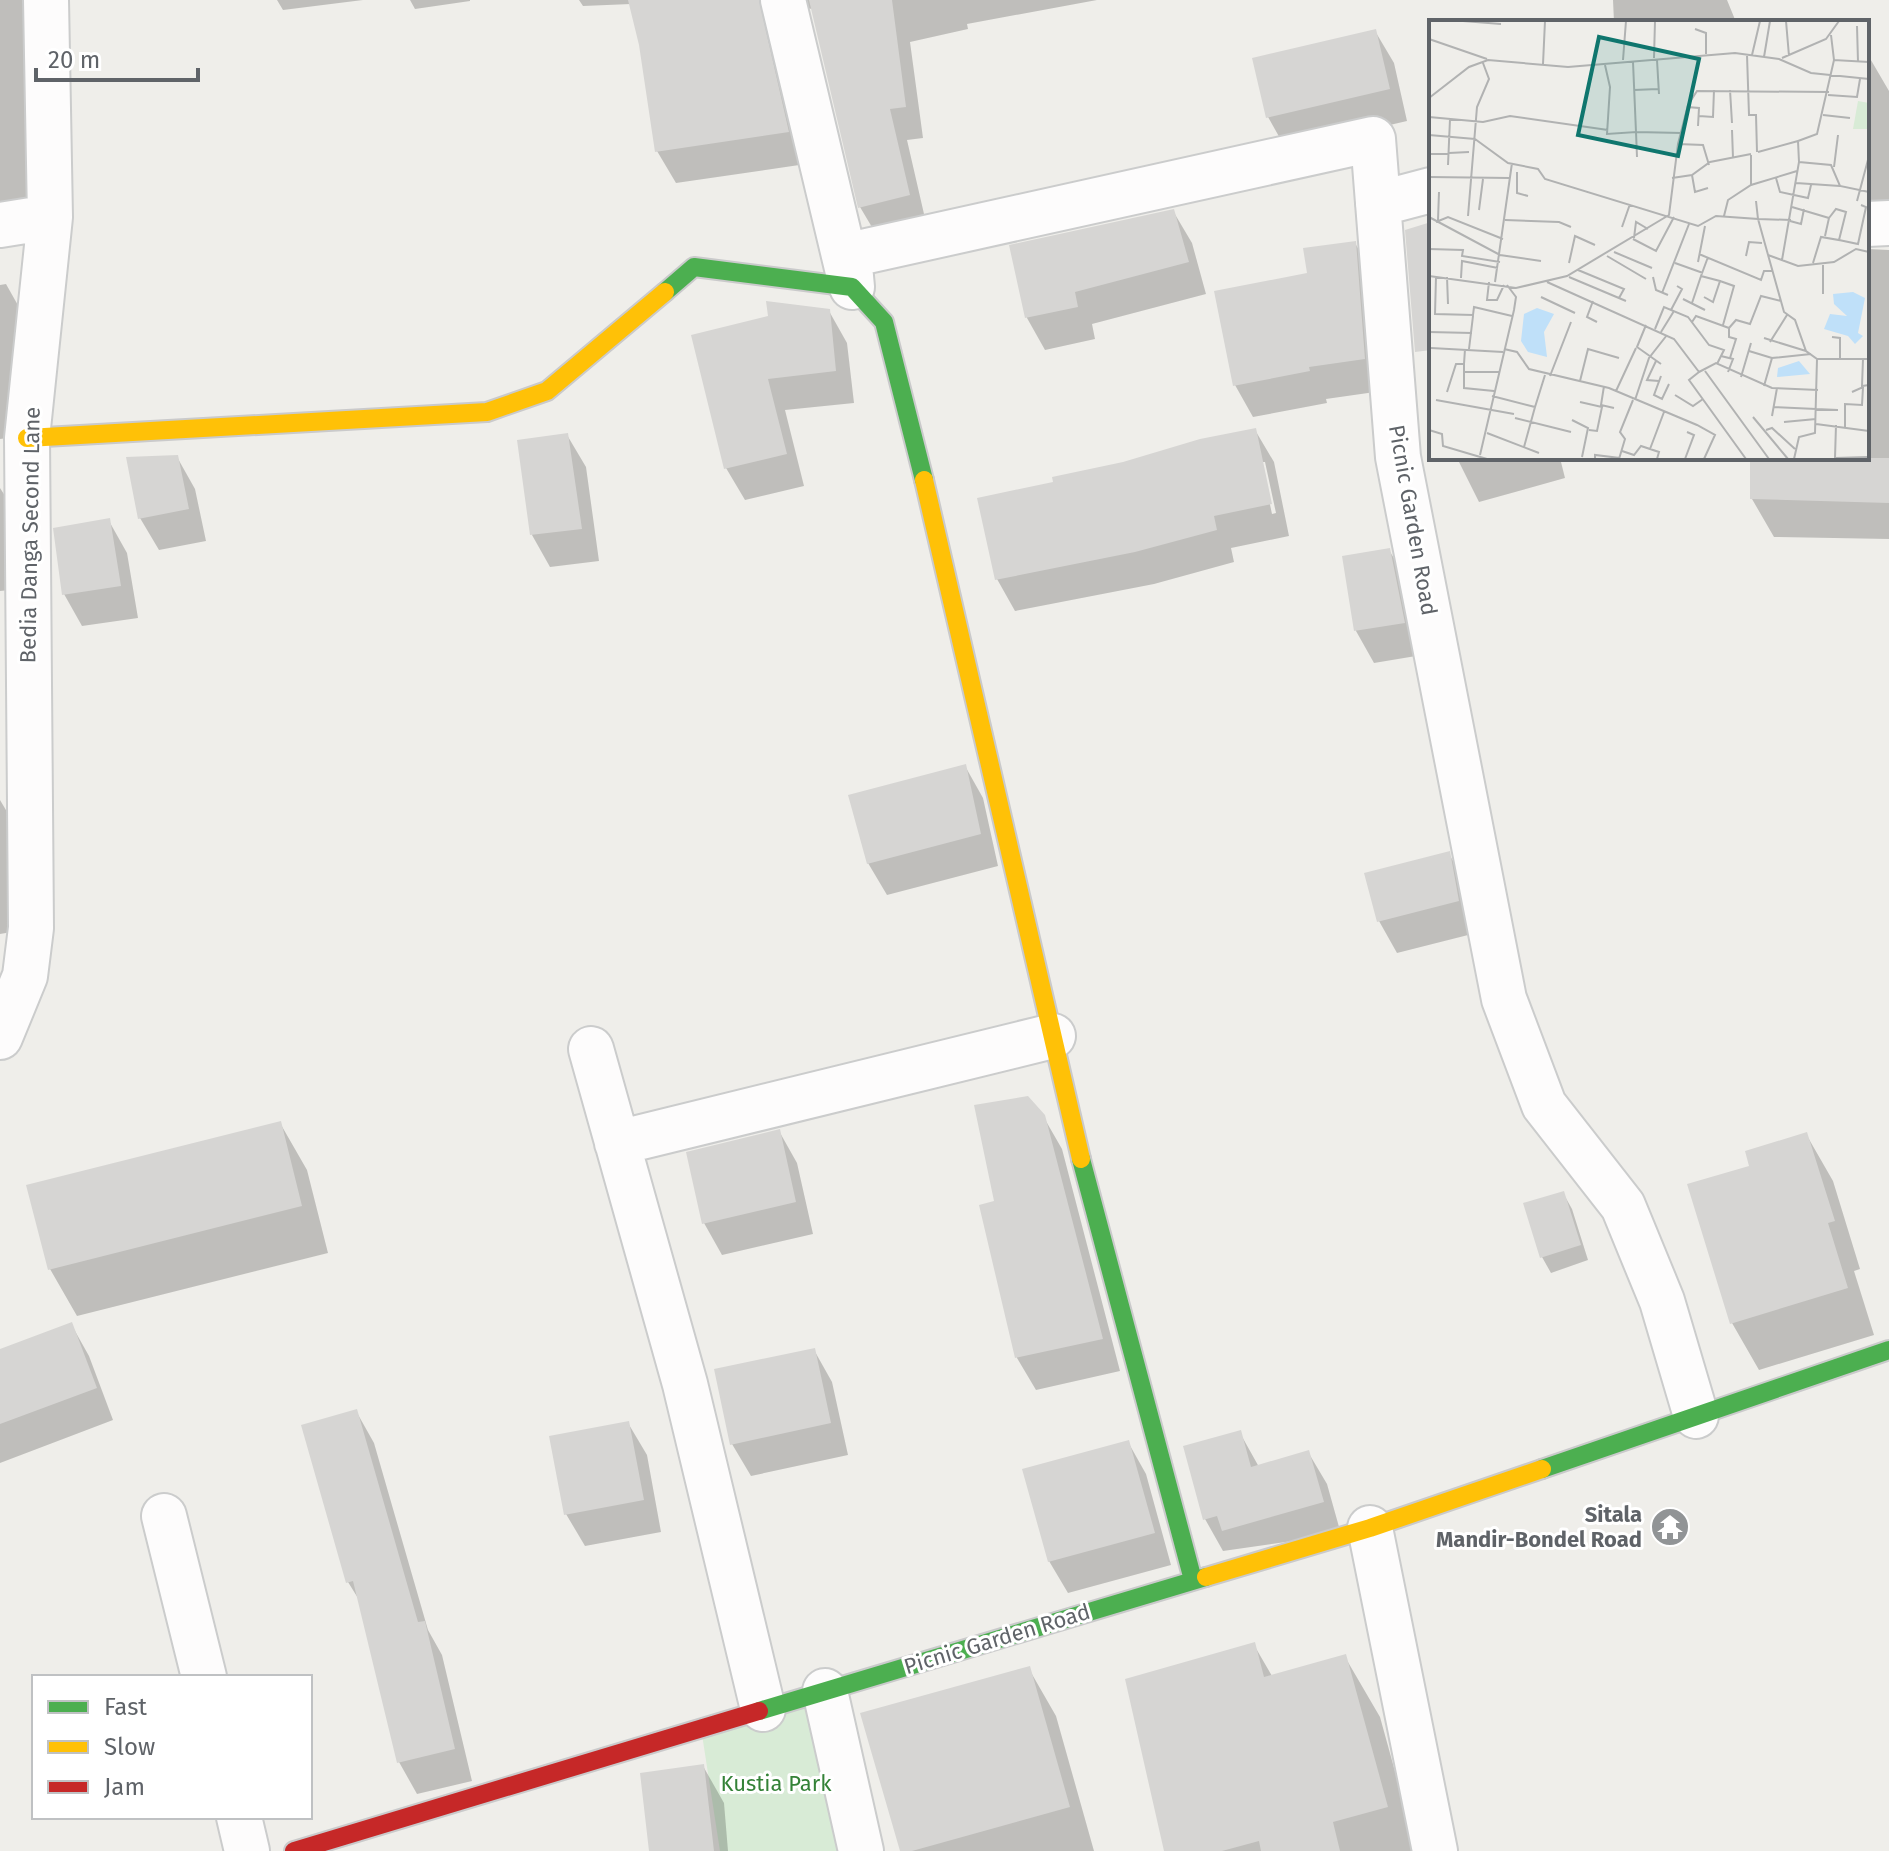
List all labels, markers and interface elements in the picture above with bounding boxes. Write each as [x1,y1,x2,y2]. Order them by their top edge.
inset map [1429,20,1869,460]
scale bar [36,32,198,82]
text: 20 m [48,46,100,74]
street label: Bedia Danga Second Lane [14,407,46,663]
street label: Picnic Garden Road [1383,423,1443,617]
place label: Sitala Mandir-Bondel Road [1436,1501,1642,1553]
temple icon: Sitala Mandir-Bondel Road [1649,1506,1691,1548]
street label: Picnic Garden Road [901,1598,1093,1680]
legend [32,1675,312,1819]
text: Fast [104,1693,147,1721]
text: Slow [104,1733,155,1761]
park label: Kustia Park [720,1770,832,1797]
text: Jam [104,1773,145,1801]

